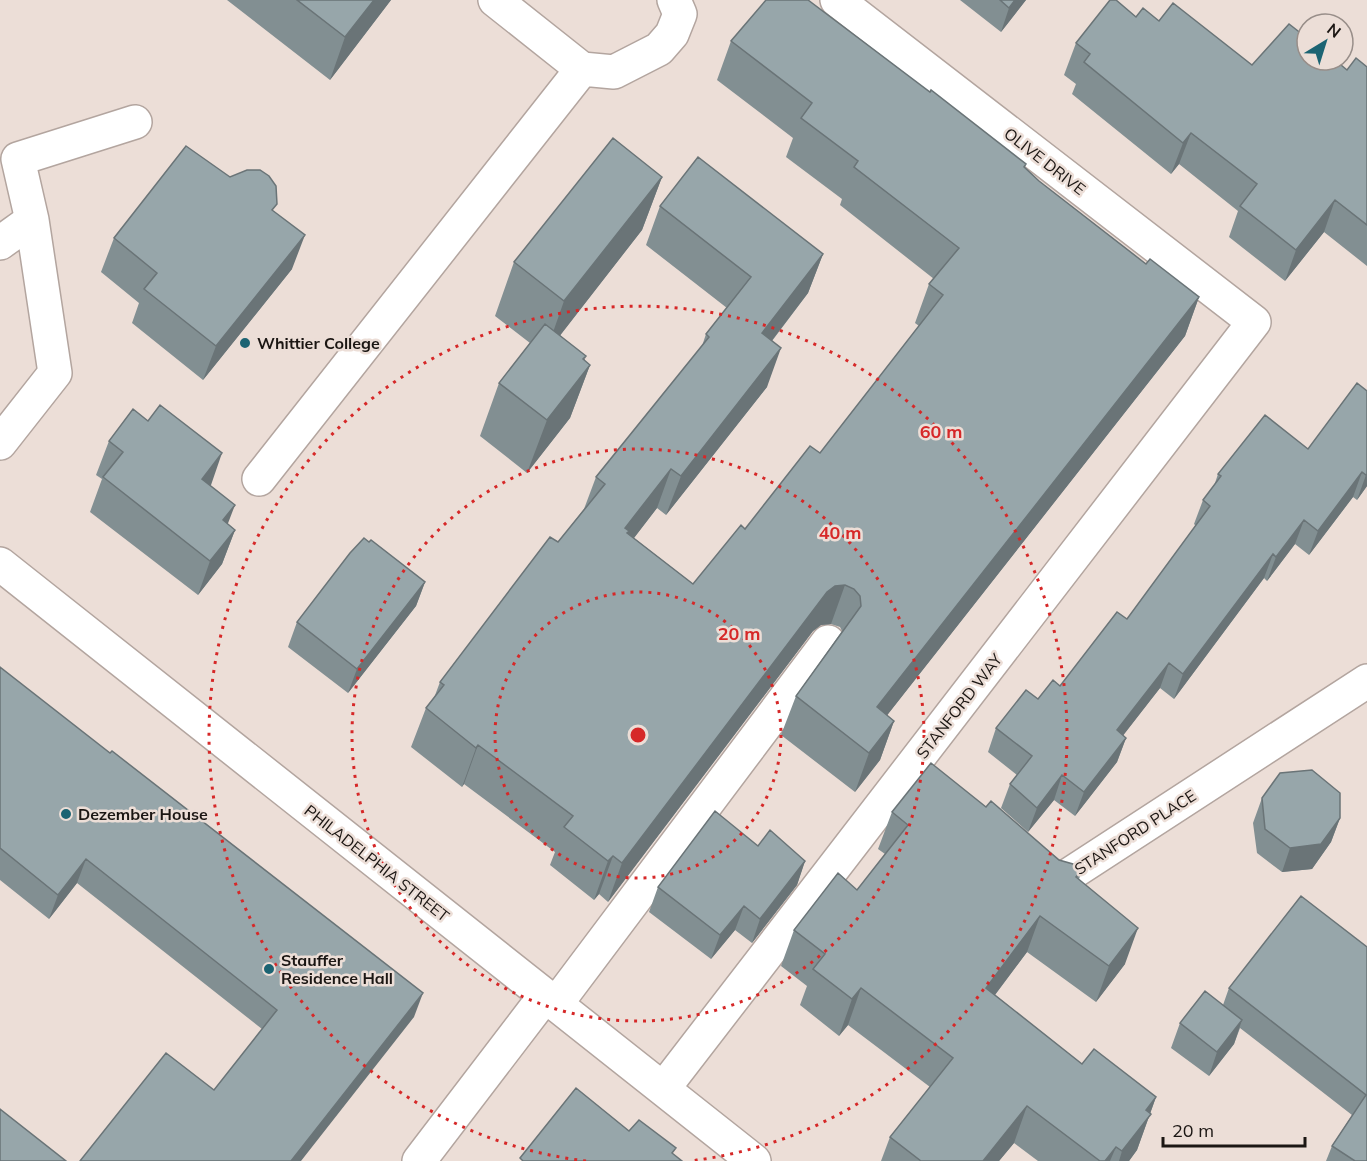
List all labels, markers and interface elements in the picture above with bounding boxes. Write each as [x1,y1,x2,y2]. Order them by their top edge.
north arrow [1295,12,1355,72]
text: N [1323,19,1345,42]
street label: OLIVE DRIVE [1000,123,1090,199]
place label: Whittier College [257,333,380,353]
marker: Whittier College [238,336,252,350]
text: 60 m [920,420,962,443]
text: 40 m [819,521,861,544]
text: 20 m [718,622,760,645]
street label: STANFORD WAY [912,649,1006,762]
centre of rings [628,725,648,745]
street label: STANFORD PLACE [1070,785,1200,879]
street label: PHILADELPHIA STREET [300,800,454,926]
place label: Dezember House [78,804,208,824]
marker: Dezember House [59,807,73,821]
place label: Stauffer Residence Hall [281,950,393,988]
marker: Stauffer Residence Hall [262,962,276,976]
scale bar [1163,1110,1306,1148]
text: 20 m [1172,1119,1214,1142]

